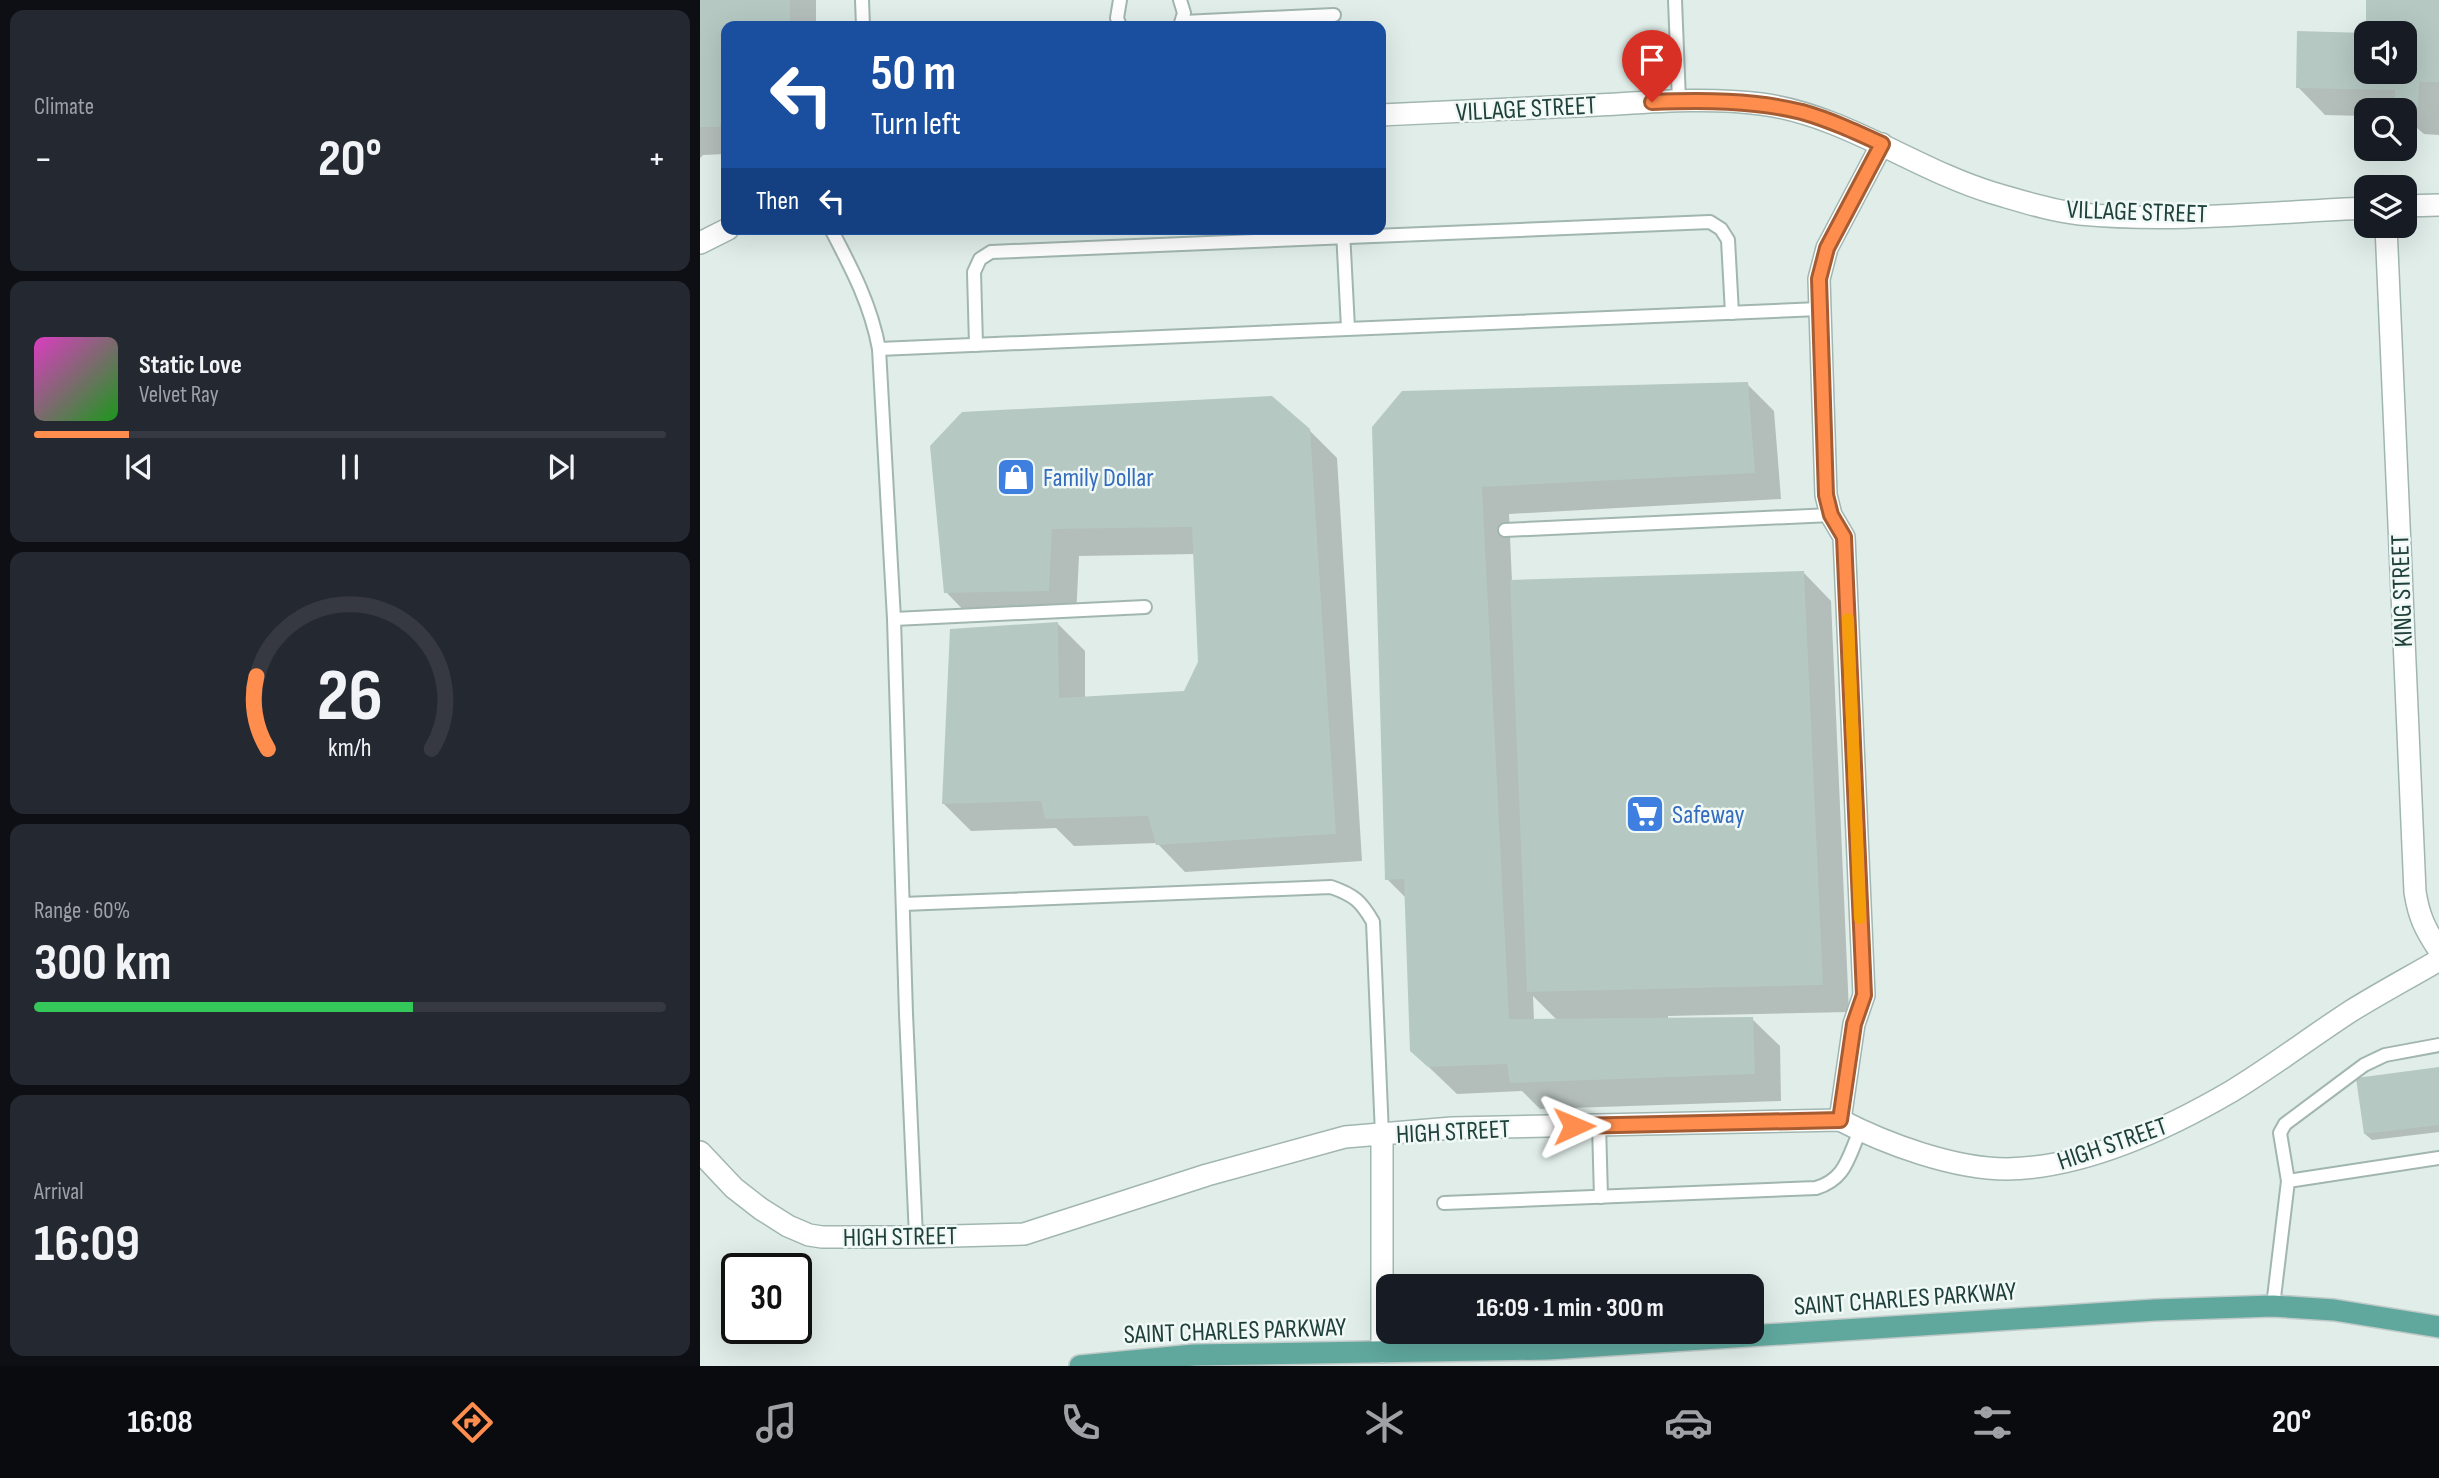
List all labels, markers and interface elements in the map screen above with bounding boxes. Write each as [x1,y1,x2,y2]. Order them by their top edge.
map controls [2354,21,2417,238]
button: sound [2354,21,2417,84]
pin [1622,30,1682,102]
icon: arrive [1633,41,1671,79]
text: 50 m [871,45,956,104]
icon: left [756,49,847,140]
street label: VILLAGE STREET [1455,90,1597,129]
text: Climate [34,93,94,121]
button: search [2354,98,2417,161]
text: Turn left [871,105,961,144]
text: 20° [318,128,382,191]
text: − [34,137,53,182]
text: + [647,137,666,182]
button: layers [2354,175,2417,238]
icon: left [813,182,851,220]
text: Then [756,186,799,217]
street label: VILLAGE STREET [2066,195,2208,230]
text: Static Love [139,350,242,381]
text: Velvet Ray [139,381,219,409]
icon: previous [120,448,158,486]
icon: pause [331,448,369,486]
icon: next [542,448,580,486]
shop icon: Family Dollar [995,456,1037,498]
place label: Family Dollar [1043,463,1154,494]
street label: KING STREET [2385,534,2420,648]
text: 26 [317,653,383,741]
text: km/h [328,733,372,764]
supermarket icon: Safeway [1624,793,1666,835]
place label: Safeway [1672,800,1745,831]
text: Range · 60% [34,897,130,925]
text: 300 km [34,932,171,995]
position arrow [1537,1089,1611,1163]
street label: HIGH STREET [2053,1111,2172,1178]
street label: HIGH STREET [1395,1114,1511,1151]
text: Arrival [34,1178,83,1206]
text: 16:09 [34,1213,140,1276]
street label: HIGH STREET [843,1221,957,1254]
speed limit sign: 30 [721,1253,812,1344]
street label: SAINT CHARLES PARKWAY [1793,1276,2017,1323]
text: 16:09 · 1 min · 300 m [1476,1293,1664,1324]
street label: SAINT CHARLES PARKWAY [1123,1312,1347,1351]
icon: directions [448,1398,497,1447]
icon: music [752,1398,801,1447]
icon: phone [1056,1398,1105,1447]
icon: climate [1360,1398,1409,1447]
icon: car [1664,1398,1713,1447]
icon: filters [1968,1398,2017,1447]
text: 16:08 [128,1403,193,1442]
text: 20° [2272,1403,2311,1442]

